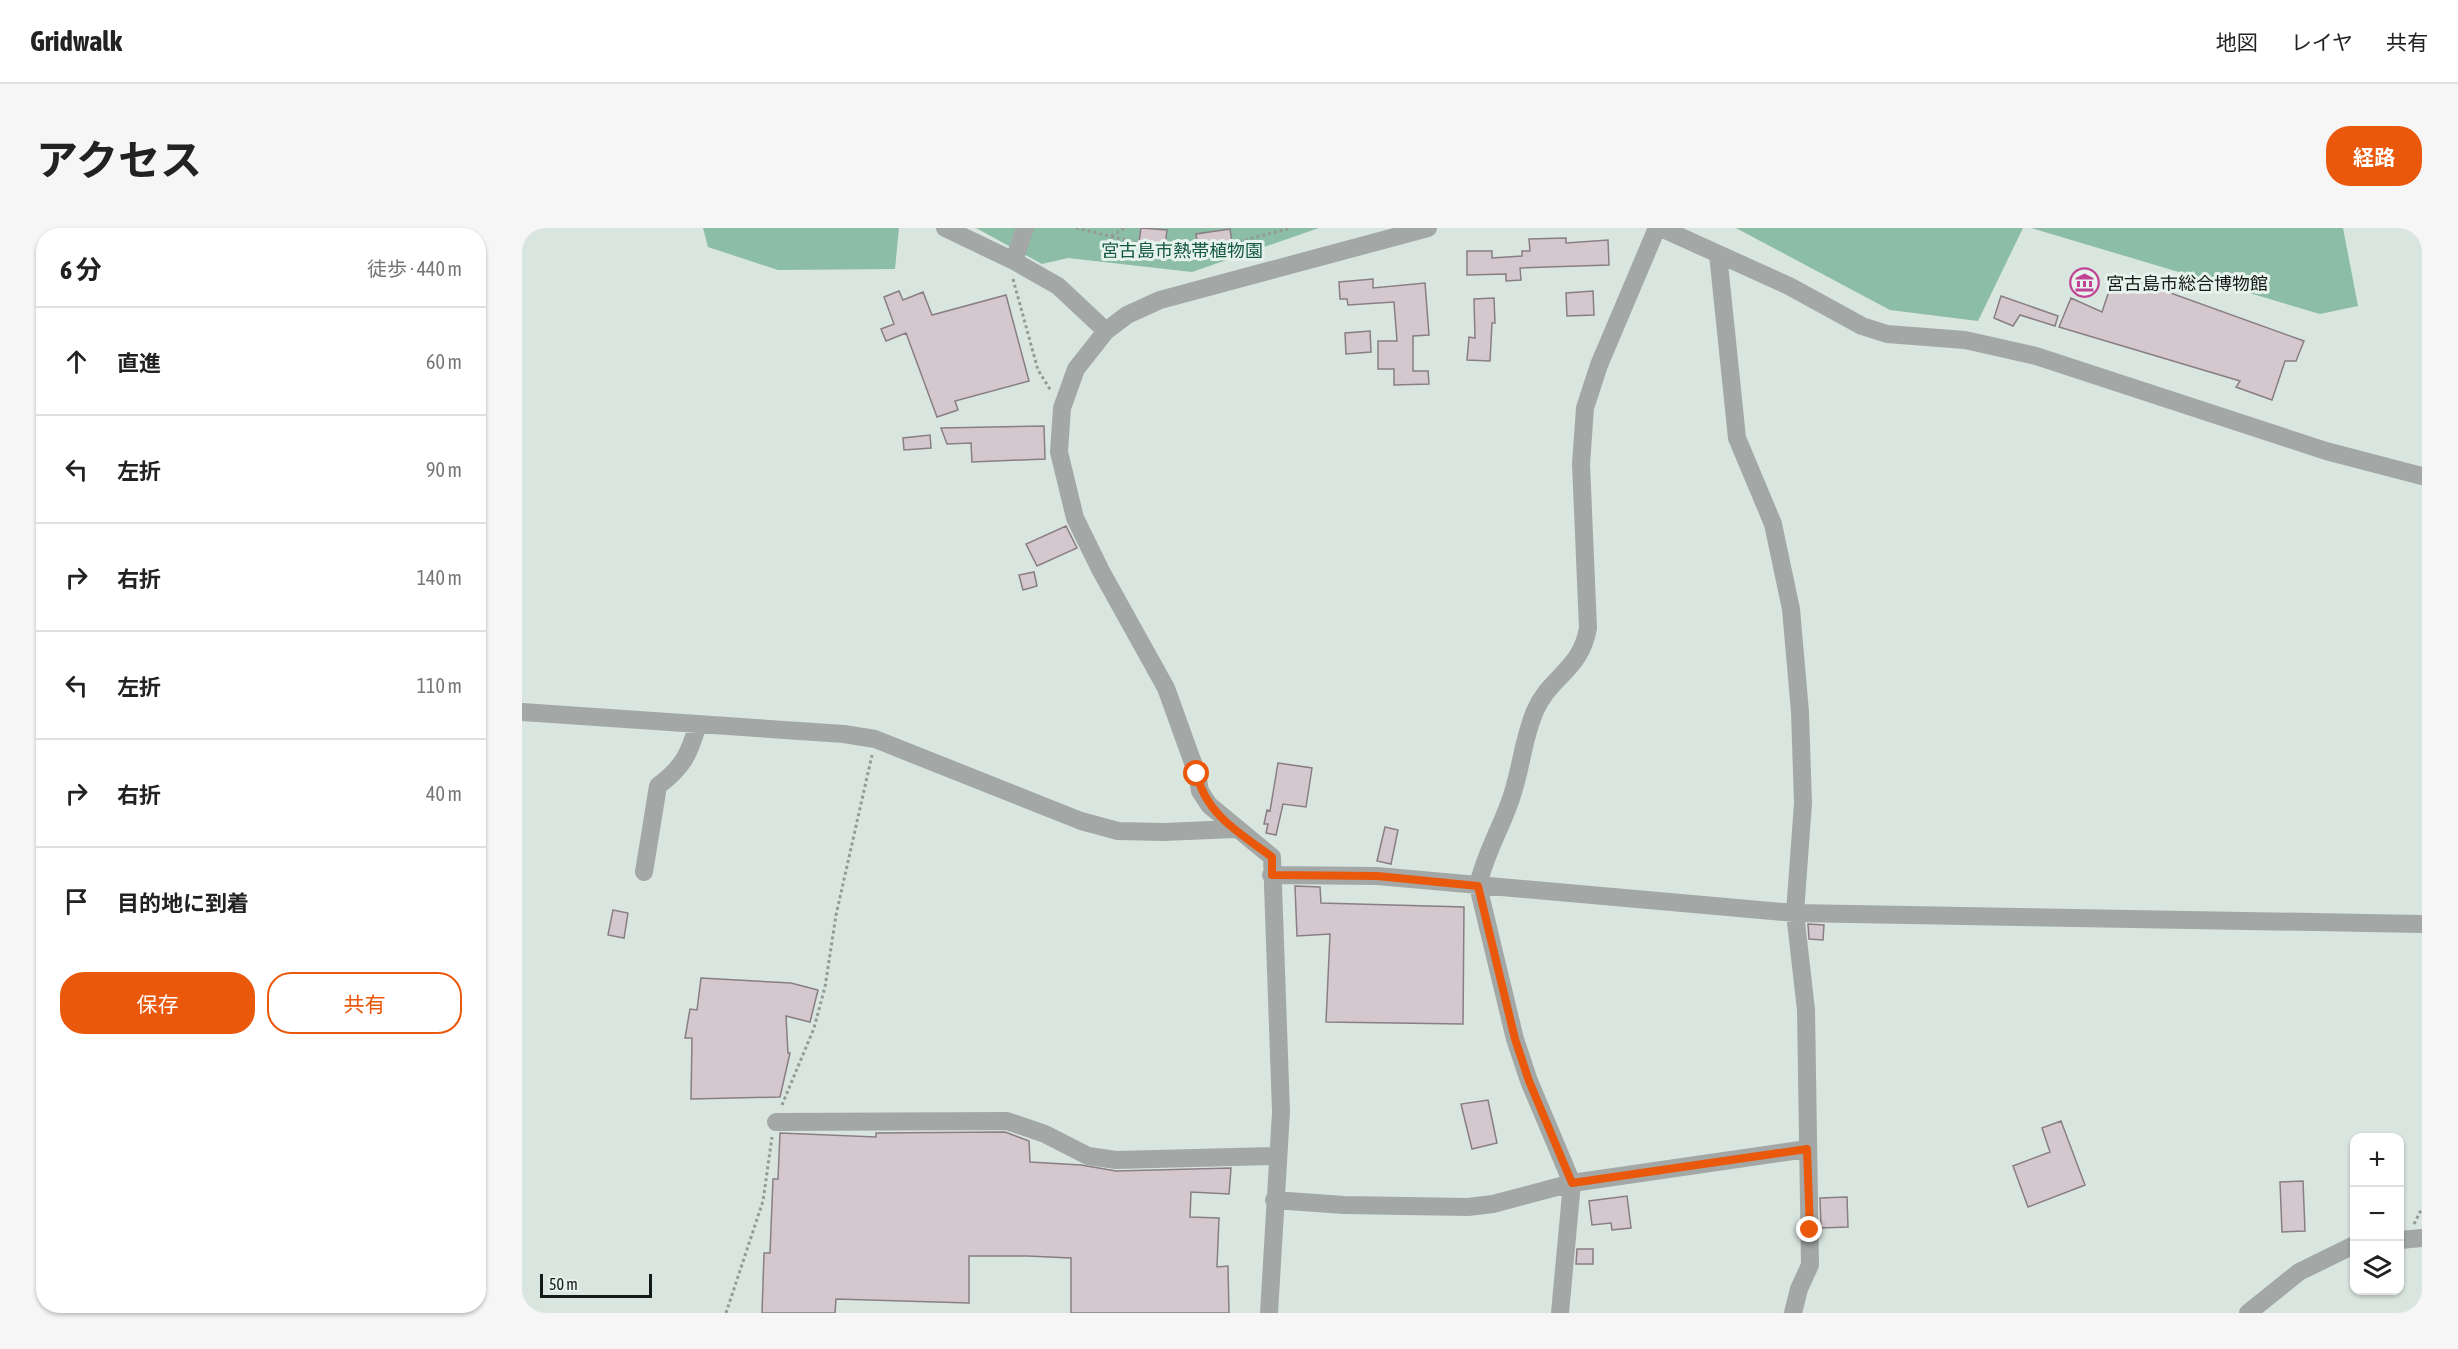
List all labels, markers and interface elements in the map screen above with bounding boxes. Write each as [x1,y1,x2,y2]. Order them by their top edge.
text: Gridwalk [30,25,122,57]
text: 地図 [2216,30,2258,54]
text: レイヤ [2291,30,2353,54]
text: 共有 [2386,30,2428,54]
button: 経路 [2326,126,2422,186]
text: アクセス [36,136,202,184]
park label: 宮古島市熱帯植物園 [1101,240,1263,261]
text: 6 分 [60,255,102,285]
text: 徒歩 · 440 m [367,257,462,280]
museum icon: 宮古島市総合博物館 [2069,267,2101,299]
place label: 宮古島市総合博物館 [2106,273,2268,294]
icon: ahead [60,345,93,378]
text: 直進 [117,350,161,376]
text: 60 m [426,350,462,373]
icon: left [60,453,93,486]
text: 左折 [117,458,161,484]
text: 90 m [426,458,462,481]
icon: right [60,561,93,594]
text: 右折 [117,566,161,592]
text: 140 m [417,566,462,589]
icon: left [60,669,93,702]
text: 左折 [117,674,161,700]
text: 110 m [417,674,462,697]
route start [1183,760,1209,786]
icon: right [60,777,93,810]
text: 右折 [117,782,161,808]
text: 40 m [426,782,462,805]
icon: arrive [60,885,93,918]
text: 目的地に到着 [117,890,249,916]
button: 保存 [60,972,255,1034]
button: 共有 [267,972,462,1034]
map controls [2350,1133,2404,1295]
button: + [2350,1133,2404,1187]
button: − [2350,1187,2404,1241]
route end [1796,1216,1822,1242]
button: layers [2350,1241,2404,1295]
scale bar [540,1271,652,1298]
text: 50 m [549,1275,578,1293]

